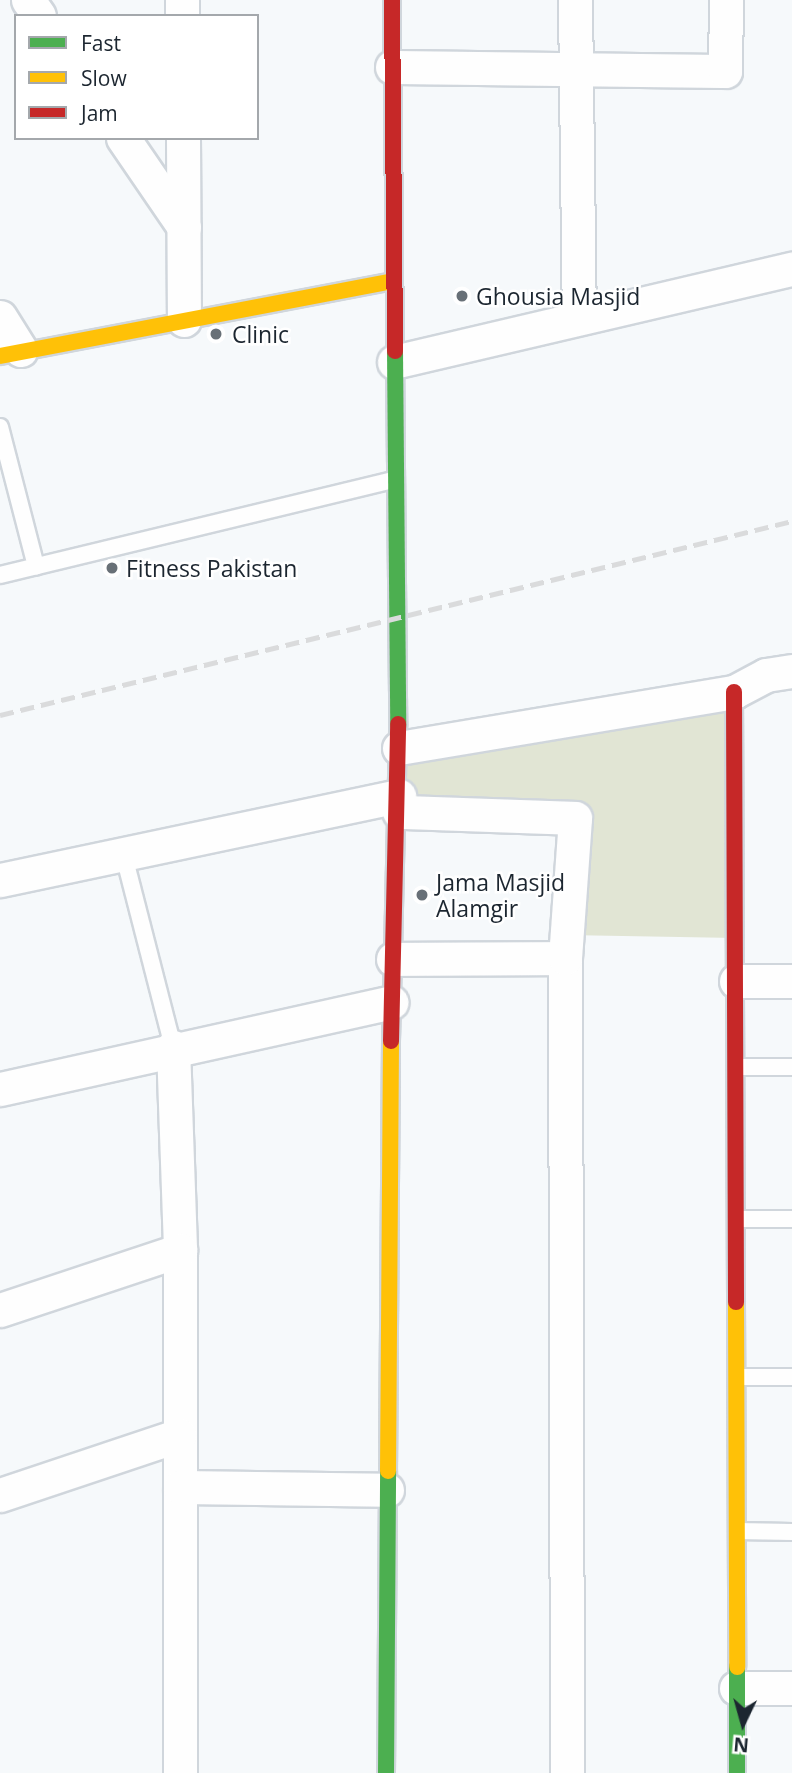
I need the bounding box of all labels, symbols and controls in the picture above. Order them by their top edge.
legend [14,14,259,140]
text: Fast [81,29,121,57]
text: Slow [81,64,127,92]
text: Jam [81,99,118,127]
place label: Ghousia Masjid [476,282,640,310]
marker: Ghousia Masjid [454,288,470,304]
place label: Clinic [232,320,289,348]
marker: Clinic [206,324,226,344]
place label: Fitness Pakistan [126,554,297,582]
marker: Fitness Pakistan [104,560,120,576]
place label: Jama Masjid Alamgir [436,868,565,922]
marker: Jama Masjid Alamgir [414,887,430,903]
north arrow [708,1689,778,1759]
text: N [732,1731,750,1759]

